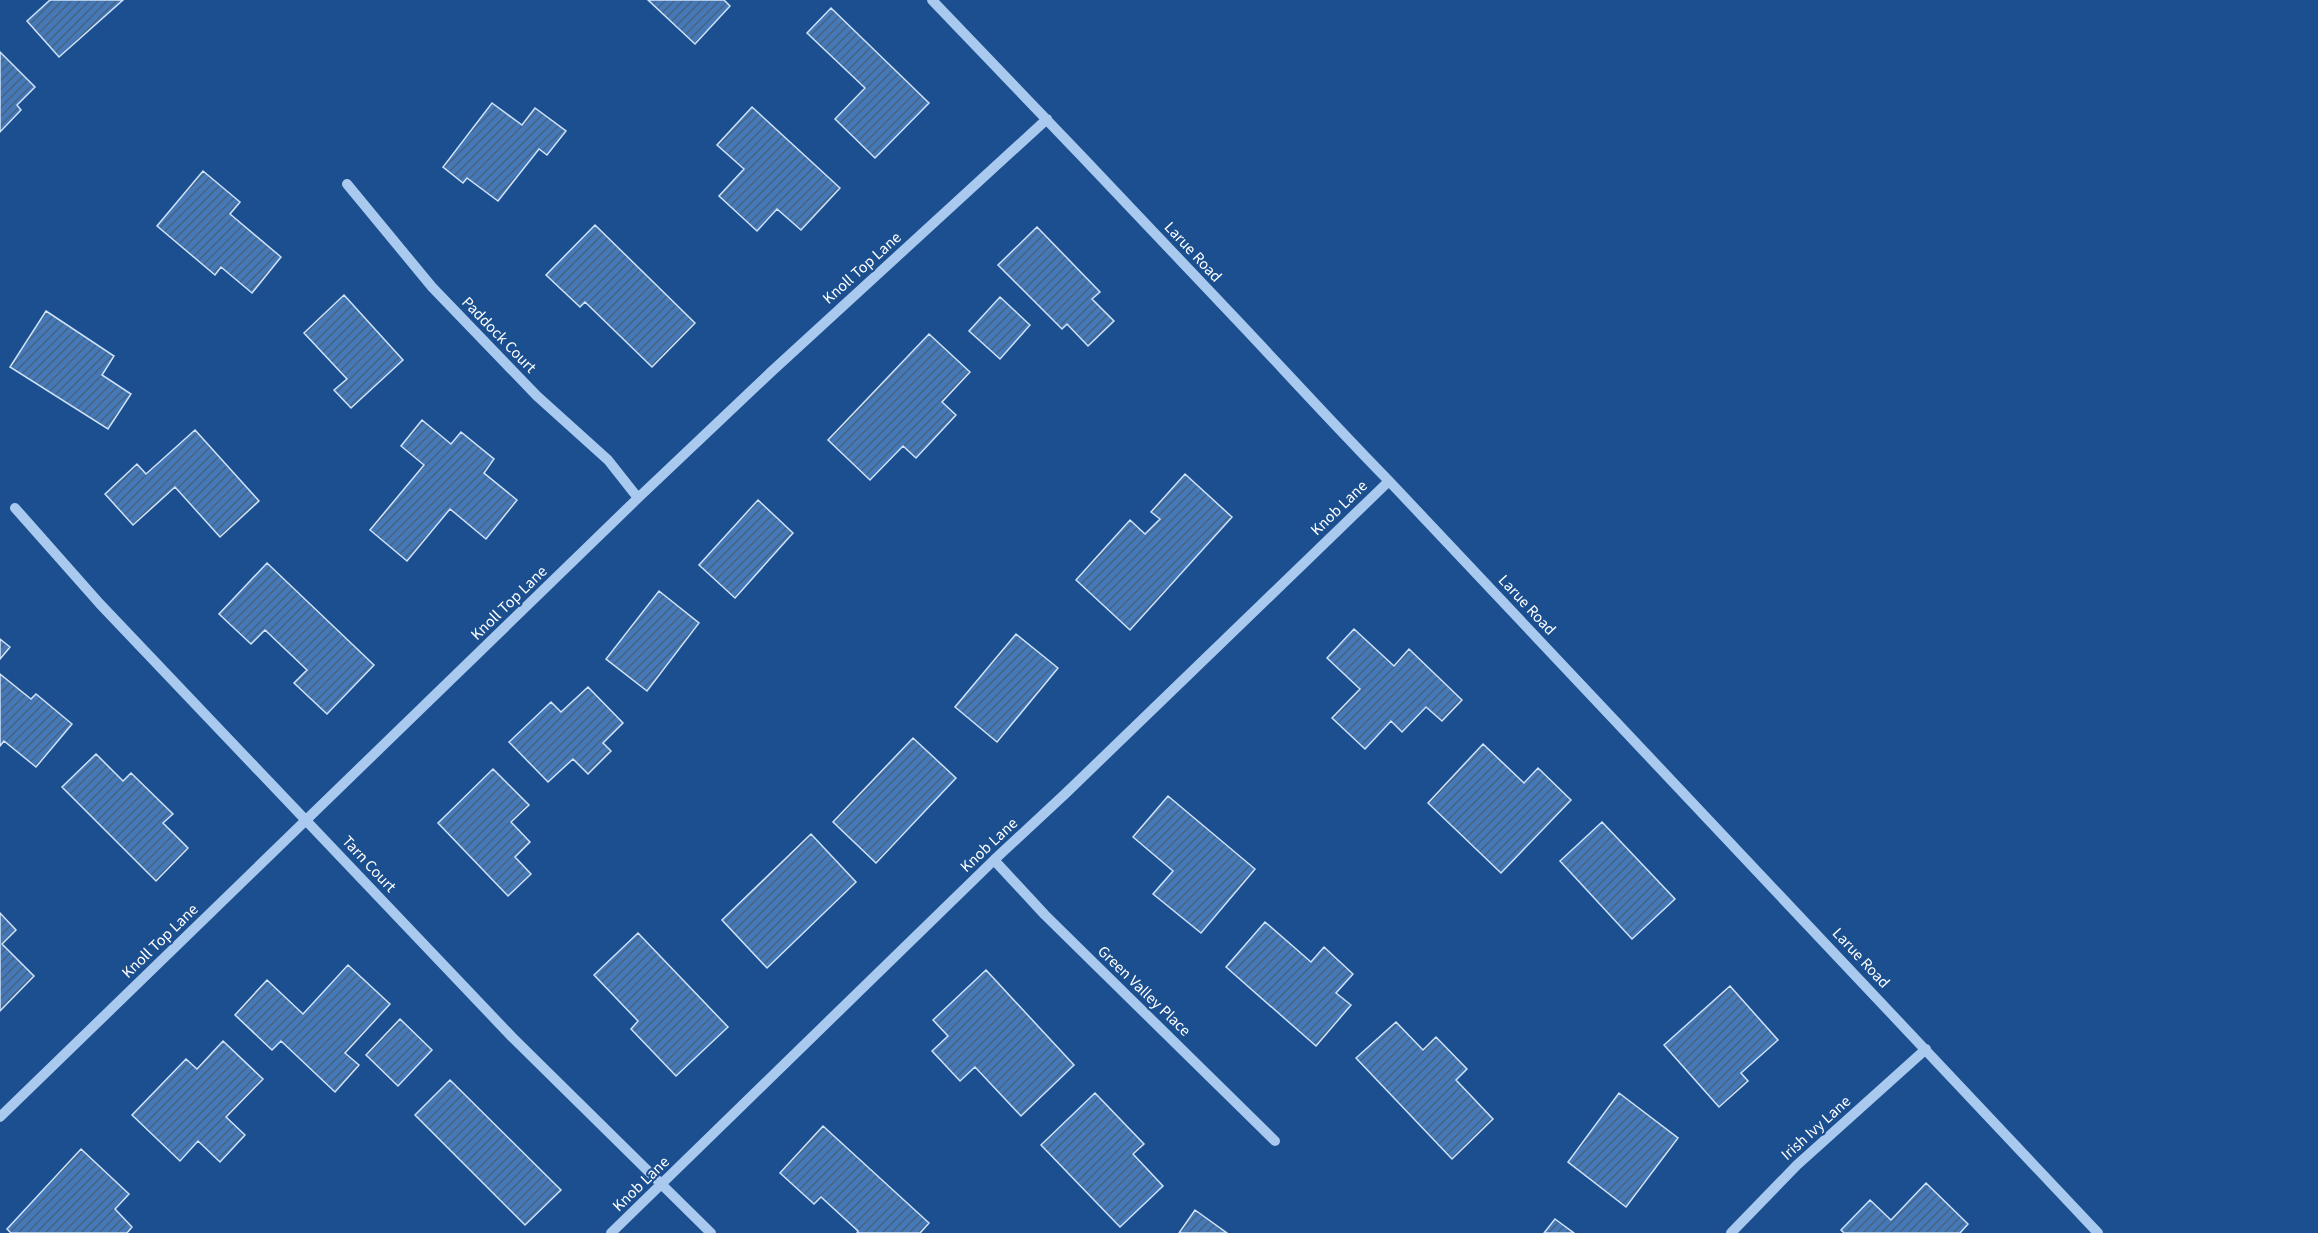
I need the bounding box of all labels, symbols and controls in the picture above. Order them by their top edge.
street label: Larue Road [1159,217,1227,287]
street label: Knoll Top Lane [818,227,906,309]
street label: Paddock Court [457,292,542,379]
street label: Knob Lane [1306,475,1372,541]
street label: Knoll Top Lane [466,561,552,645]
street label: Larue Road [1493,570,1561,640]
street label: Knob Lane [955,813,1023,877]
street label: Tarn Court [337,831,401,898]
street label: Knoll Top Lane [117,899,203,983]
street label: Larue Road [1827,923,1895,993]
street label: Green Valley Place [1092,941,1196,1041]
street label: Irish Ivy Lane [1776,1091,1856,1165]
street label: Knob Lane [608,1151,674,1217]

